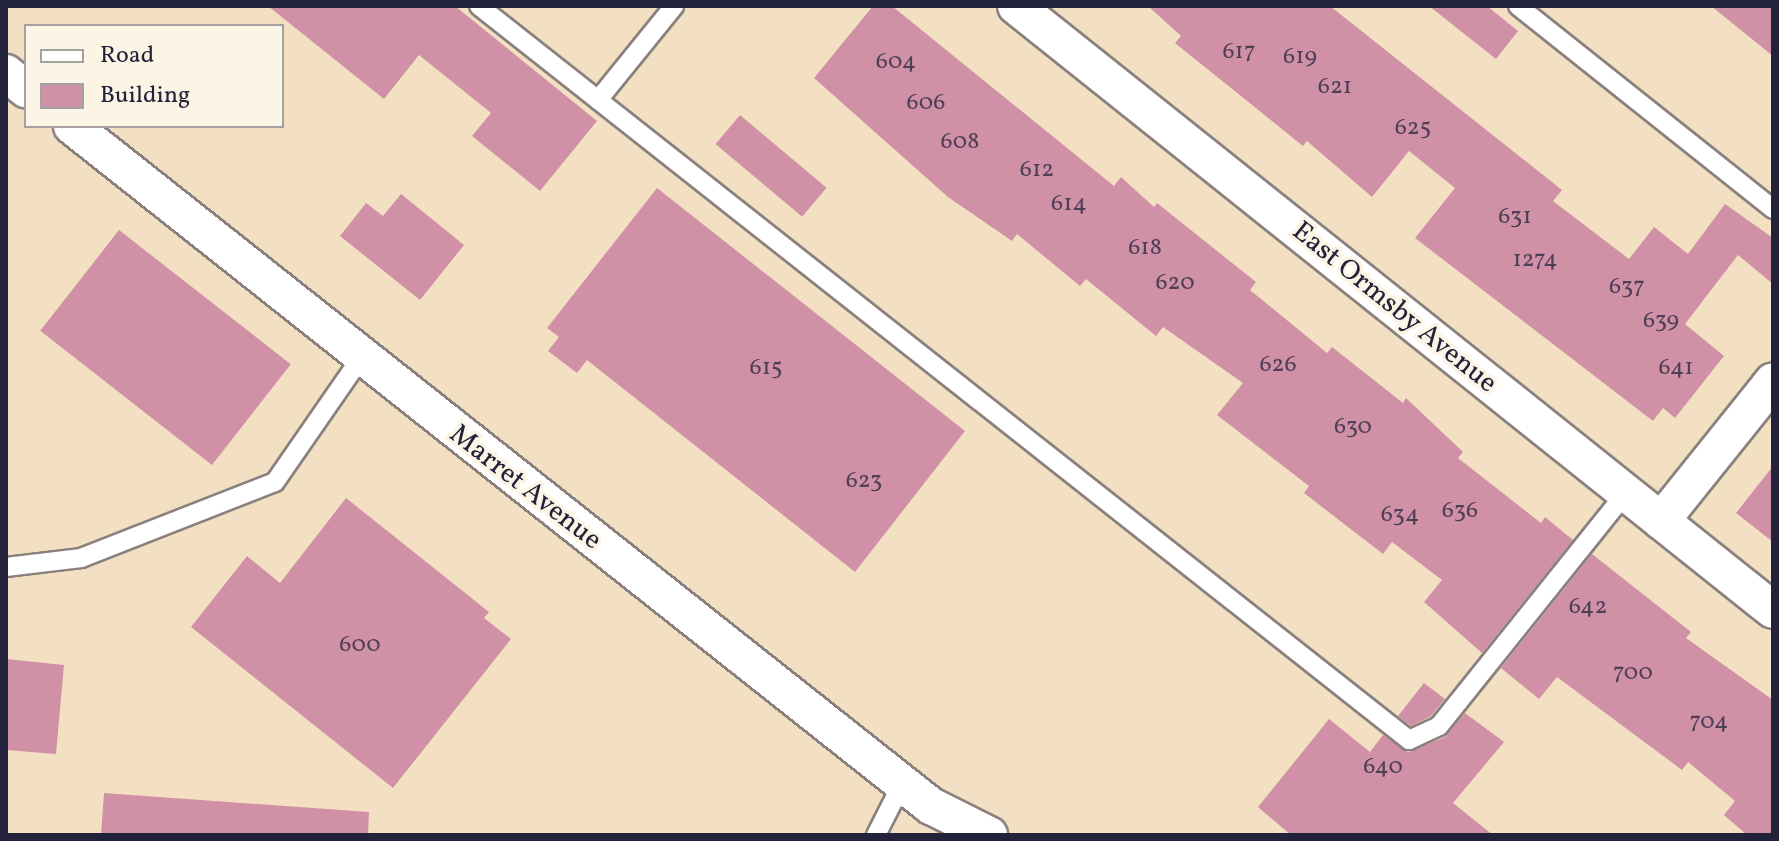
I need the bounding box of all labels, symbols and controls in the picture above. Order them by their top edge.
legend [24,24,284,128]
text: Road [100,39,154,73]
house number: 617 [1222,39,1256,67]
house number: 619 [1283,44,1317,72]
house number: 604 [876,49,916,77]
house number: 621 [1318,74,1352,102]
text: Building [100,79,190,113]
house number: 606 [906,90,946,118]
house number: 625 [1395,115,1431,143]
house number: 608 [941,129,979,157]
house number: 612 [1020,157,1054,185]
house number: 614 [1051,191,1087,219]
house number: 631 [1498,204,1532,232]
street label: East Ormsby Avenue [1285,215,1503,401]
house number: 618 [1128,235,1162,263]
house number: 1274 [1512,247,1558,275]
house number: 620 [1155,270,1195,298]
house number: 637 [1609,274,1645,302]
house number: 639 [1643,308,1679,336]
house number: 626 [1259,352,1297,380]
house number: 615 [750,355,782,383]
house number: 641 [1658,355,1694,383]
house number: 630 [1334,414,1372,442]
street label: Marret Avenue [442,418,608,558]
house number: 623 [846,468,882,496]
house number: 636 [1442,498,1478,526]
house number: 634 [1381,502,1419,530]
house number: 642 [1569,594,1607,622]
house number: 600 [339,632,381,660]
house number: 700 [1613,660,1653,688]
house number: 704 [1690,709,1728,737]
house number: 640 [1363,754,1403,782]

